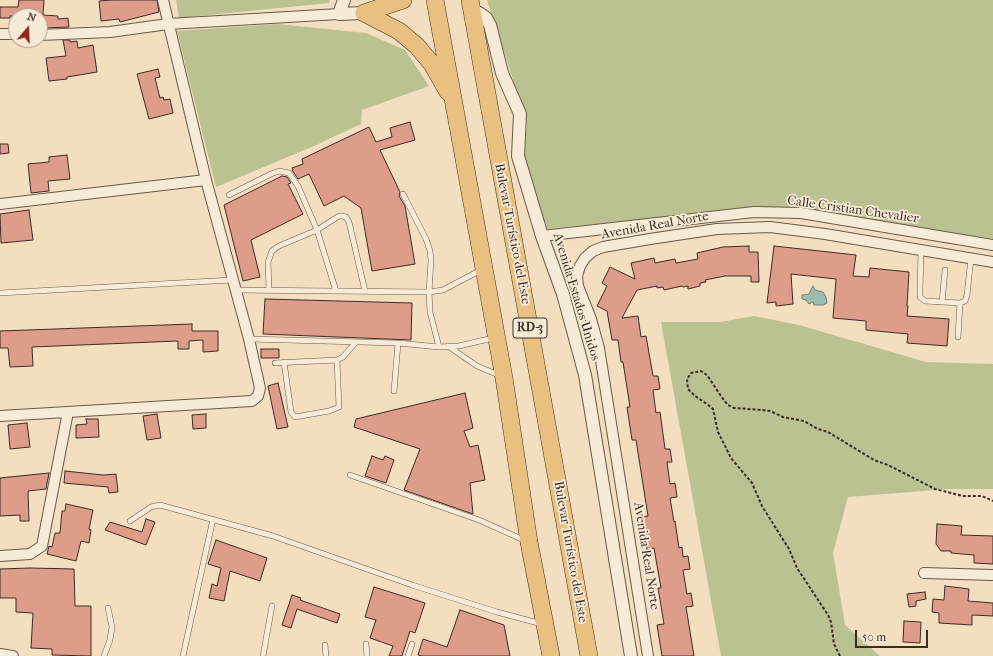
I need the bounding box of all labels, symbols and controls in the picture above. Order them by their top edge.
north arrow [8,8,48,48]
text: N [26,10,38,25]
street label: Bulevar Turístico del Este [491,162,533,306]
street label: Calle Cristian Chevalier [786,193,920,227]
street label: Avenida Real Norte [600,209,710,243]
street label: Avenida Estados Unidos [549,231,603,363]
road number: RD-3 [513,318,547,338]
street label: Bulevar Turístico del Este [550,480,590,624]
street label: Avenida Real Norte [630,501,662,611]
scale bar [857,622,930,648]
text: 50 m [862,630,886,644]

